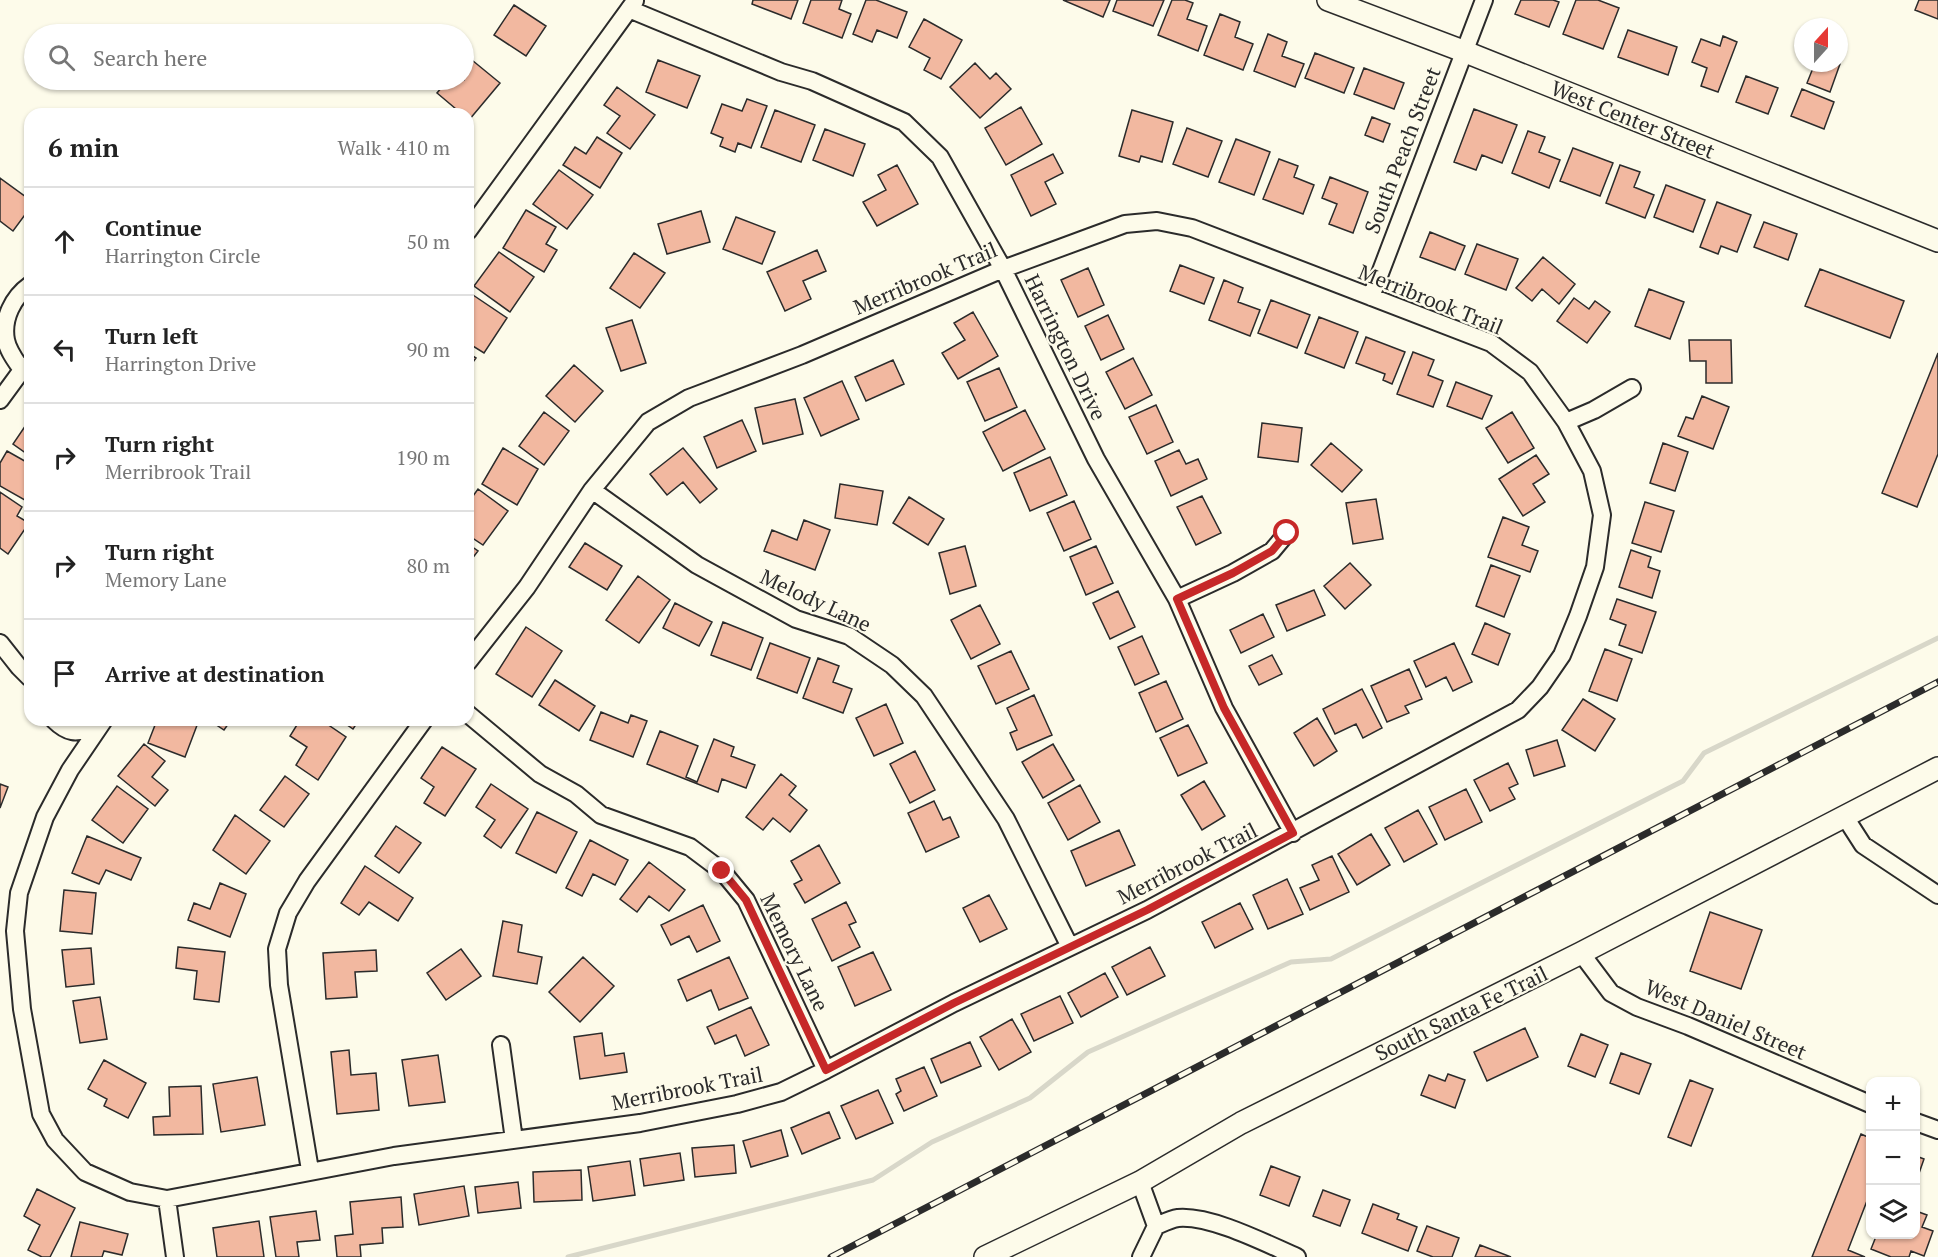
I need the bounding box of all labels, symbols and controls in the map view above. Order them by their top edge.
north arrow [1794,18,1848,72]
search box [24,24,474,90]
icon: search [45,41,78,74]
text: Search here [93,43,207,72]
street label: South Peach Street [1357,62,1447,237]
street label: West Center Street [1547,73,1719,165]
text: 6 min [48,130,119,164]
text: Walk · 410 m [338,134,450,161]
text: Continue [105,213,202,242]
icon: ahead [48,225,81,258]
text: 50 m [407,228,450,255]
street label: Merribrook Trail [849,235,1001,321]
text: Harrington Circle [105,242,261,269]
street label: Merribrook Trail [1355,257,1507,341]
street label: Harrington Drive [1019,269,1113,425]
text: Turn left [105,321,198,350]
icon: left [48,333,81,366]
text: 90 m [407,336,450,363]
text: Harrington Drive [105,350,256,377]
text: Turn right [105,429,214,458]
icon: right [48,441,81,474]
text: 190 m [396,444,450,471]
text: Merribrook Trail [105,458,251,485]
route start [1273,519,1299,545]
text: Turn right [105,537,214,566]
icon: right [48,549,81,582]
text: 80 m [407,552,450,579]
street label: Melody Lane [756,562,876,638]
text: Memory Lane [105,566,227,593]
icon: arrive [48,657,81,690]
text: Arrive at destination [105,659,324,688]
street label: Merribrook Trail [1112,816,1262,910]
route end [708,857,734,883]
street label: Memory Lane [754,888,836,1016]
street label: South Santa Fe Trail [1370,959,1552,1067]
street label: West Daniel Street [1641,972,1811,1066]
street label: Merribrook Trail [609,1060,765,1116]
map controls [1866,1077,1920,1239]
button: + [1866,1077,1920,1131]
button: − [1866,1131,1920,1185]
button: layers [1866,1185,1920,1239]

